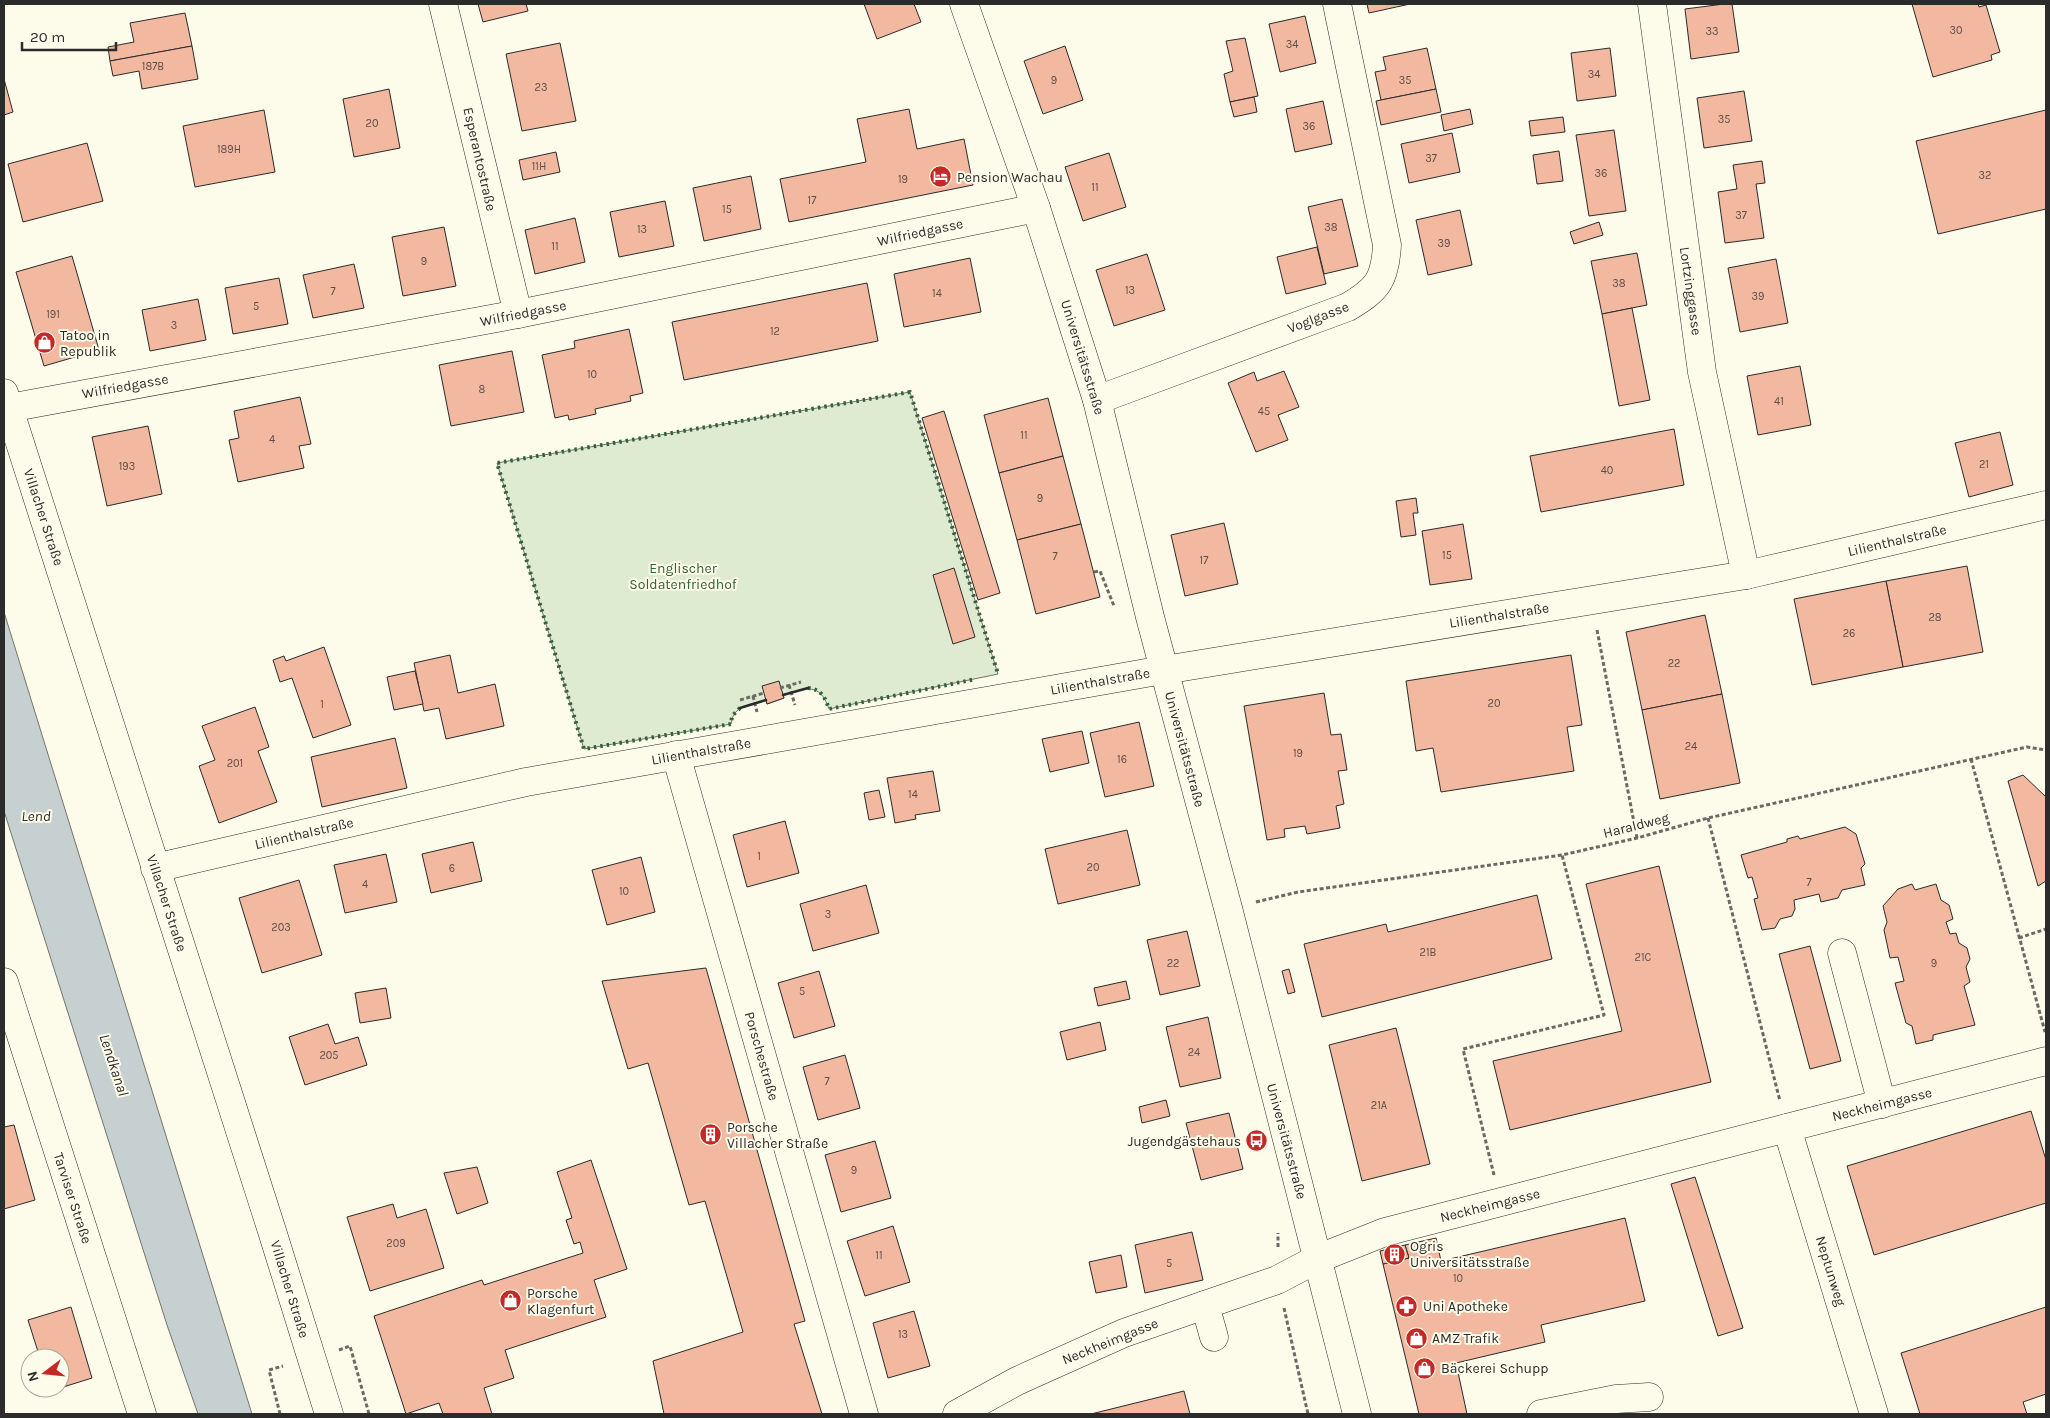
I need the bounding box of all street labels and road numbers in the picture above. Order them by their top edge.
street label: Esperantostraße [459,106,500,213]
street label: Wilfriedgasse [875,215,965,250]
street label: Lortzinggasse [1676,246,1705,336]
street label: Wilfriedgasse [478,297,568,330]
street label: Universitätsstraße [1057,298,1108,417]
street label: Voglgasse [1285,298,1351,337]
street label: Wilfriedgasse [80,371,170,402]
street label: Villacher Straße [20,466,67,568]
street label: Lilienthalstraße [1846,521,1948,560]
street label: Lilienthalstraße [1448,599,1550,632]
street label: Lilienthalstraße [1049,664,1151,699]
street label: Universitätsstraße [1161,689,1208,809]
street label: Lilienthalstraße [650,734,752,769]
street label: Haraldweg [1601,809,1671,842]
street label: Lilienthalstraße [253,814,355,853]
street label: Villacher Straße [143,852,190,954]
street label: Porschestraße [741,1010,782,1103]
street label: Universitätsstraße [1263,1081,1310,1201]
street label: Neckheimgasse [1830,1084,1934,1125]
street label: Tarviser Straße [50,1150,95,1246]
street label: Neckheimgasse [1438,1185,1542,1226]
street label: Neptunweg [1812,1234,1849,1308]
street label: Villacher Straße [267,1238,312,1340]
street label: Neckheimgasse [1060,1314,1161,1369]

